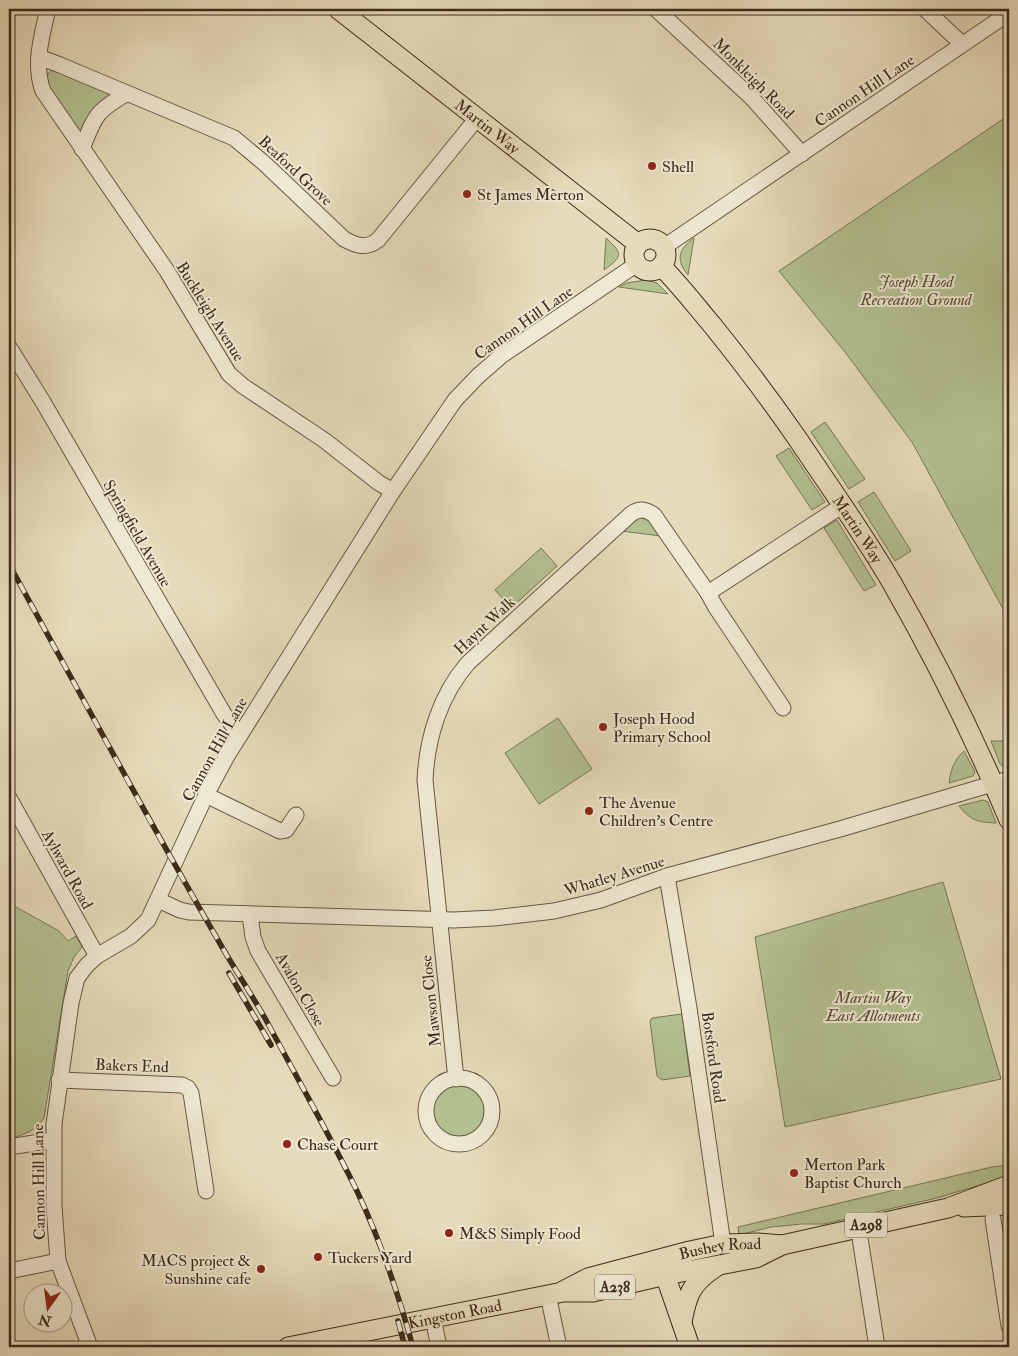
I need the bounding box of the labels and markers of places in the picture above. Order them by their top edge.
place label: Shell [662,157,694,177]
marker: Shell [646,160,658,172]
place label: St James Merton [477,185,584,206]
marker: St James Merton [461,188,473,200]
place label: Joseph Hood Primary School [612,709,711,747]
marker: Joseph Hood Primary School [597,721,609,733]
place label: The Avenue Children's Centre [599,793,713,831]
marker: The Avenue Children's Centre [583,805,595,817]
place label: Chase Court [297,1135,378,1155]
marker: Chase Court [281,1138,293,1150]
place label: Merton Park Baptist Church [804,1155,902,1194]
marker: Merton Park Baptist Church [788,1167,800,1179]
place label: M&S Simply Food [459,1224,581,1245]
marker: M&S Simply Food [443,1227,455,1239]
place label: Tuckers Yard [328,1248,412,1268]
place label: MACS project & Sunshine cafe [141,1251,251,1289]
marker: Tuckers Yard [312,1251,324,1263]
marker: MACS project & Sunshine cafe [255,1263,267,1275]

